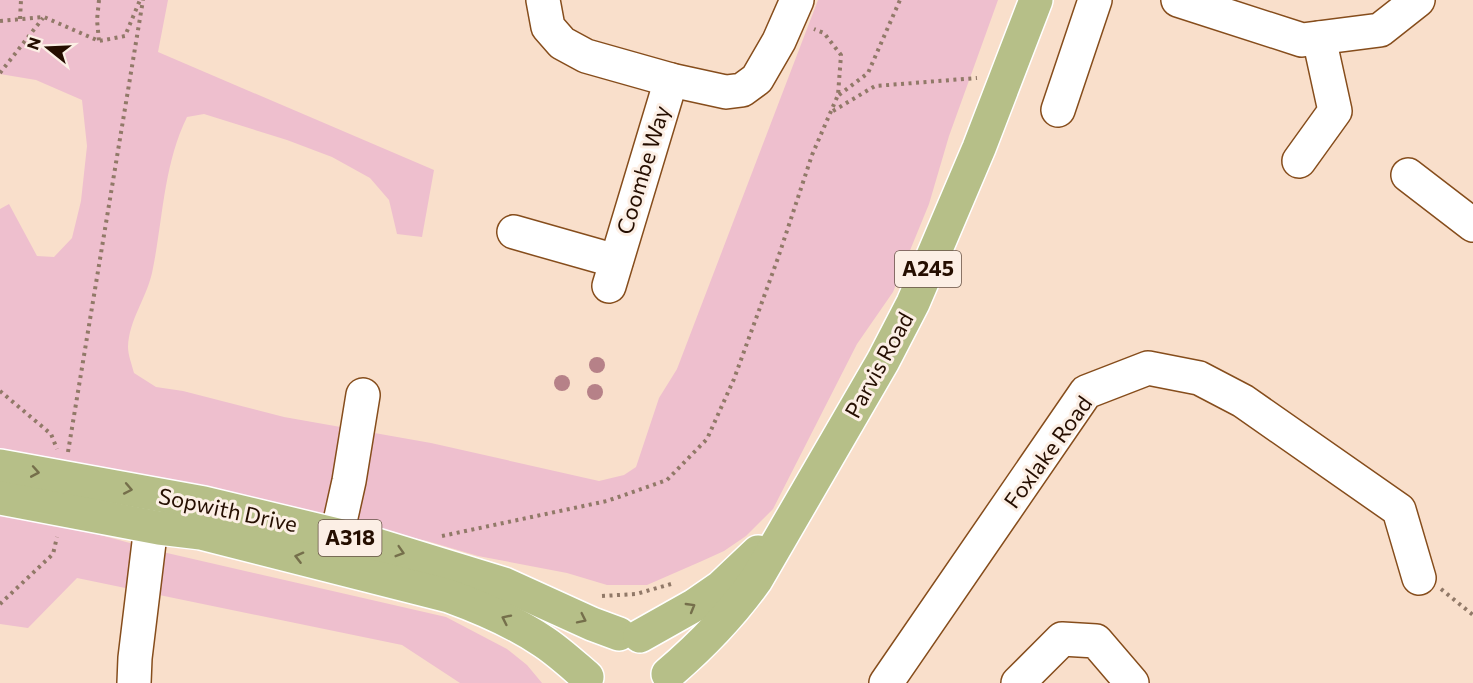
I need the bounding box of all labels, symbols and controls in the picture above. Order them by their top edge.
north arrow [18,18,78,78]
text: N [22,35,44,52]
street label: Coombe Way [610,102,675,238]
road number: A245 [895,251,961,287]
street label: Parvis Road [838,307,919,422]
street label: Foxlake Road [998,390,1097,513]
one-way arrow [30,465,40,478]
one-way arrow [123,482,133,495]
street label: Sopwith Drive [156,482,300,537]
road number: A318 [318,520,382,556]
one-way arrow [394,545,405,557]
one-way arrow [294,552,304,565]
one-way arrow [685,602,695,614]
one-way arrow [576,612,587,624]
one-way arrow [501,615,512,627]

